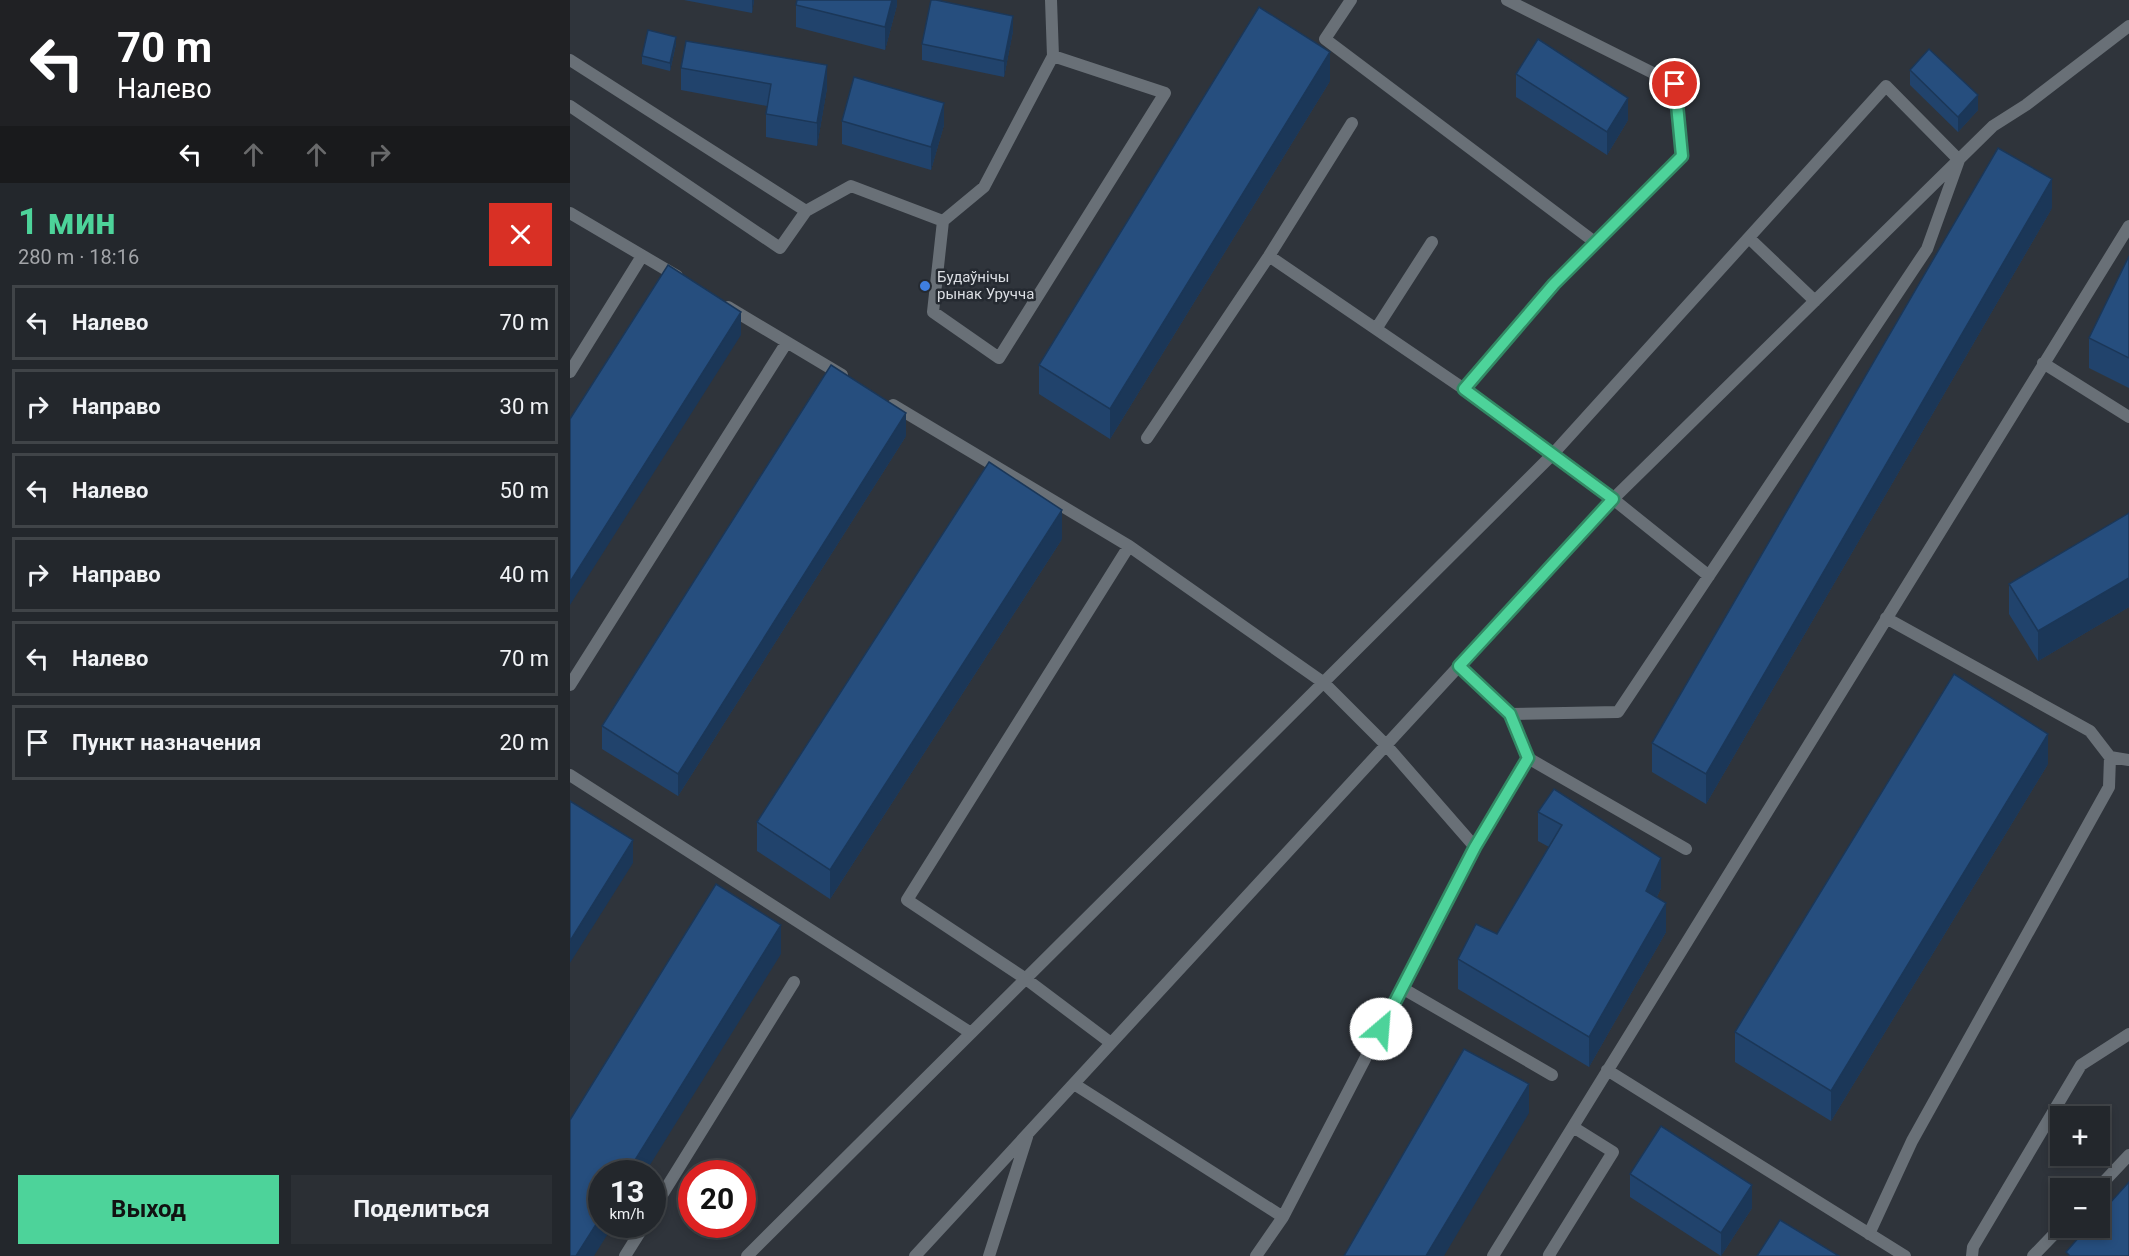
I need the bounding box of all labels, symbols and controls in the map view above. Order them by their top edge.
text: 70 m [117,23,212,72]
icon: left [18,24,96,102]
pin [1649,58,1700,109]
icon: arrive [1658,67,1691,100]
text: Налево [117,73,212,105]
icon: left [174,138,207,171]
icon: ahead [237,138,270,171]
icon: ahead [300,138,333,171]
icon: right [363,138,396,171]
text: 1 мин [18,201,116,243]
button: close [489,203,552,266]
text: 280 m · 18:16 [18,245,139,269]
place label: Будаўнічы рынак Уручча [937,268,1034,303]
marker: Будаўнічы рынак Уручча [918,279,932,293]
icon: left [21,306,54,339]
text: Налево [72,310,149,335]
text: 70 m [500,310,549,335]
icon: right [21,390,54,423]
text: Направо [72,394,161,419]
text: 30 m [500,394,549,419]
icon: left [21,474,54,507]
text: Налево [72,478,149,503]
text: 50 m [500,478,549,503]
icon: right [21,558,54,591]
text: Направо [72,562,161,587]
text: 40 m [500,562,549,587]
icon: left [21,642,54,675]
text: Налево [72,646,149,671]
text: 70 m [500,646,549,671]
icon: arrive [21,726,54,759]
text: Пункт назначения [72,730,261,755]
text: 20 m [500,730,549,755]
position arrow [1349,997,1413,1061]
map controls [2050,1106,2110,1238]
button: + [2050,1106,2110,1166]
speed limit sign: 20 [678,1160,756,1238]
text: 13 [610,1174,644,1209]
button: Выход [18,1175,279,1244]
button: Поделиться [291,1175,552,1244]
button: − [2050,1178,2110,1238]
text: km/h [609,1205,645,1223]

